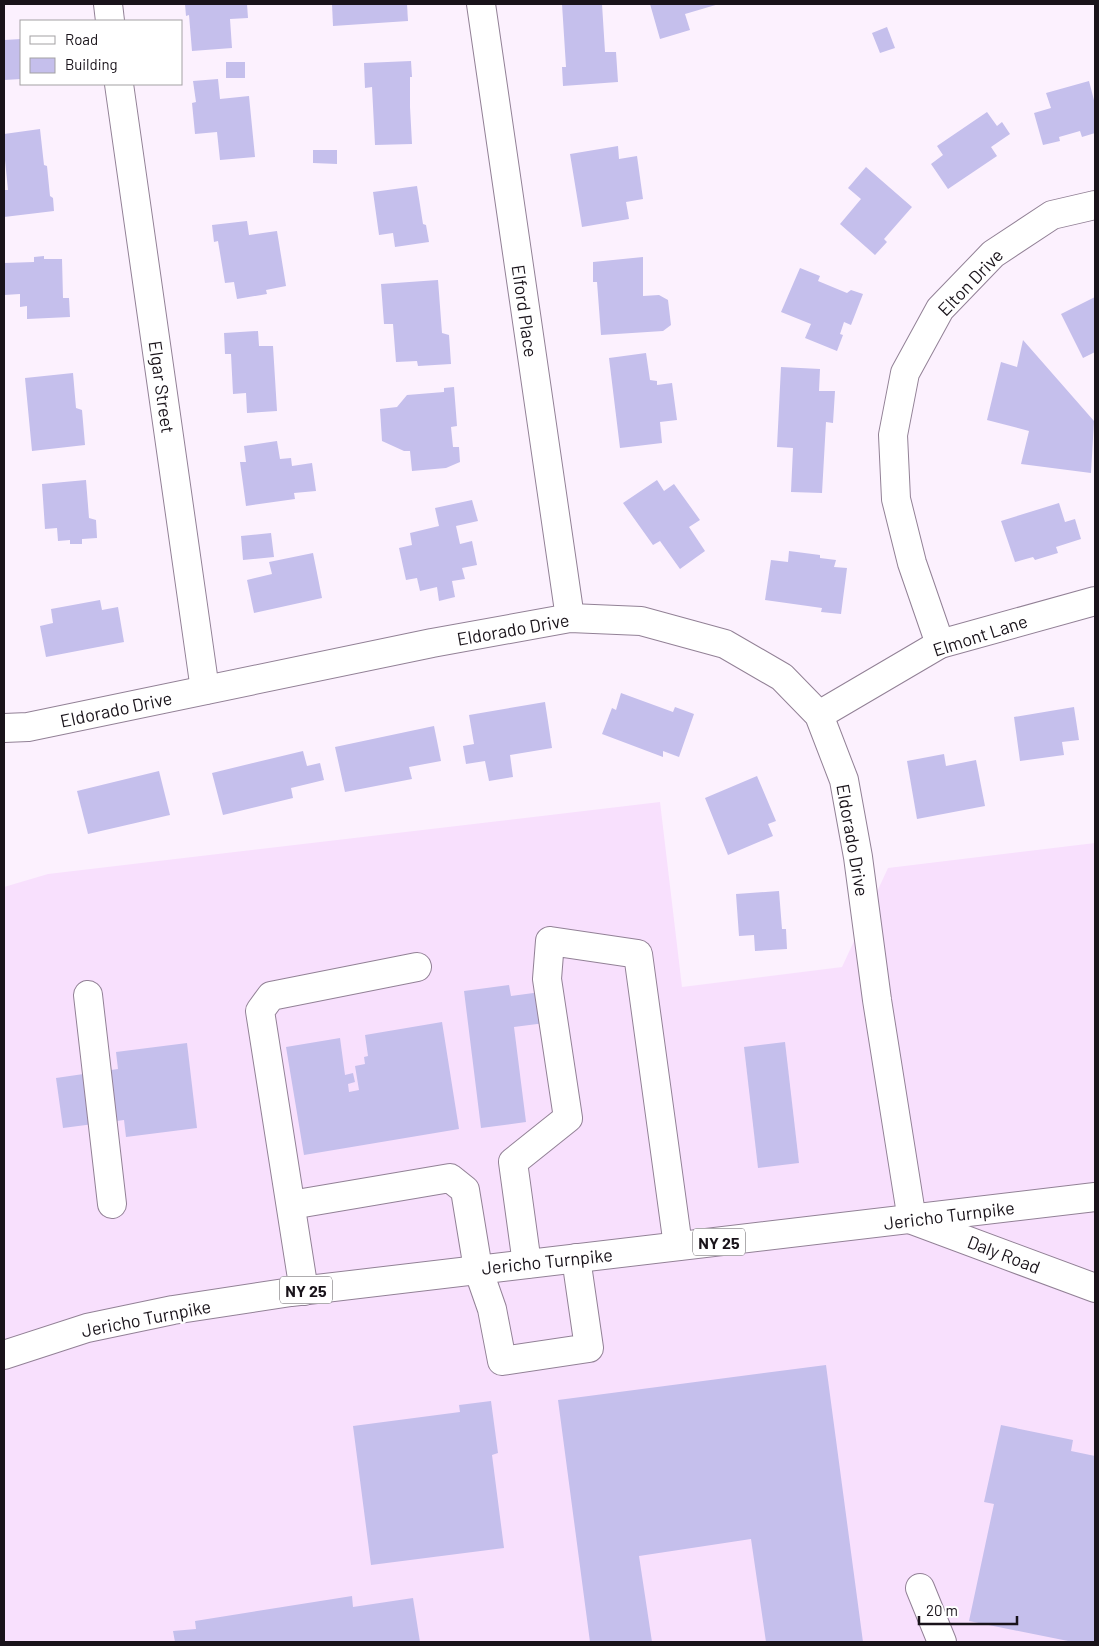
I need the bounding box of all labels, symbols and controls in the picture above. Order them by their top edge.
legend [20,20,182,85]
text: Road [65,30,98,48]
text: Building [65,55,118,73]
street label: Elton Drive [933,244,1007,320]
street label: Elford Place [508,263,542,359]
street label: Elgar Street [145,339,179,435]
street label: Eldorado Drive [455,608,571,650]
street label: Elmont Lane [930,609,1030,661]
street label: Eldorado Drive [58,686,174,732]
street label: Eldorado Drive [832,782,874,898]
street label: Jericho Turnpike [882,1196,1016,1234]
road number: NY 25 [693,1228,745,1256]
street label: Daly Road [965,1230,1043,1278]
street label: Jericho Turnpike [480,1243,614,1279]
road number: NY 25 [280,1276,332,1304]
street label: Jericho Turnpike [79,1295,213,1341]
scale bar [919,1594,1016,1626]
text: 20 m [926,1601,958,1619]

